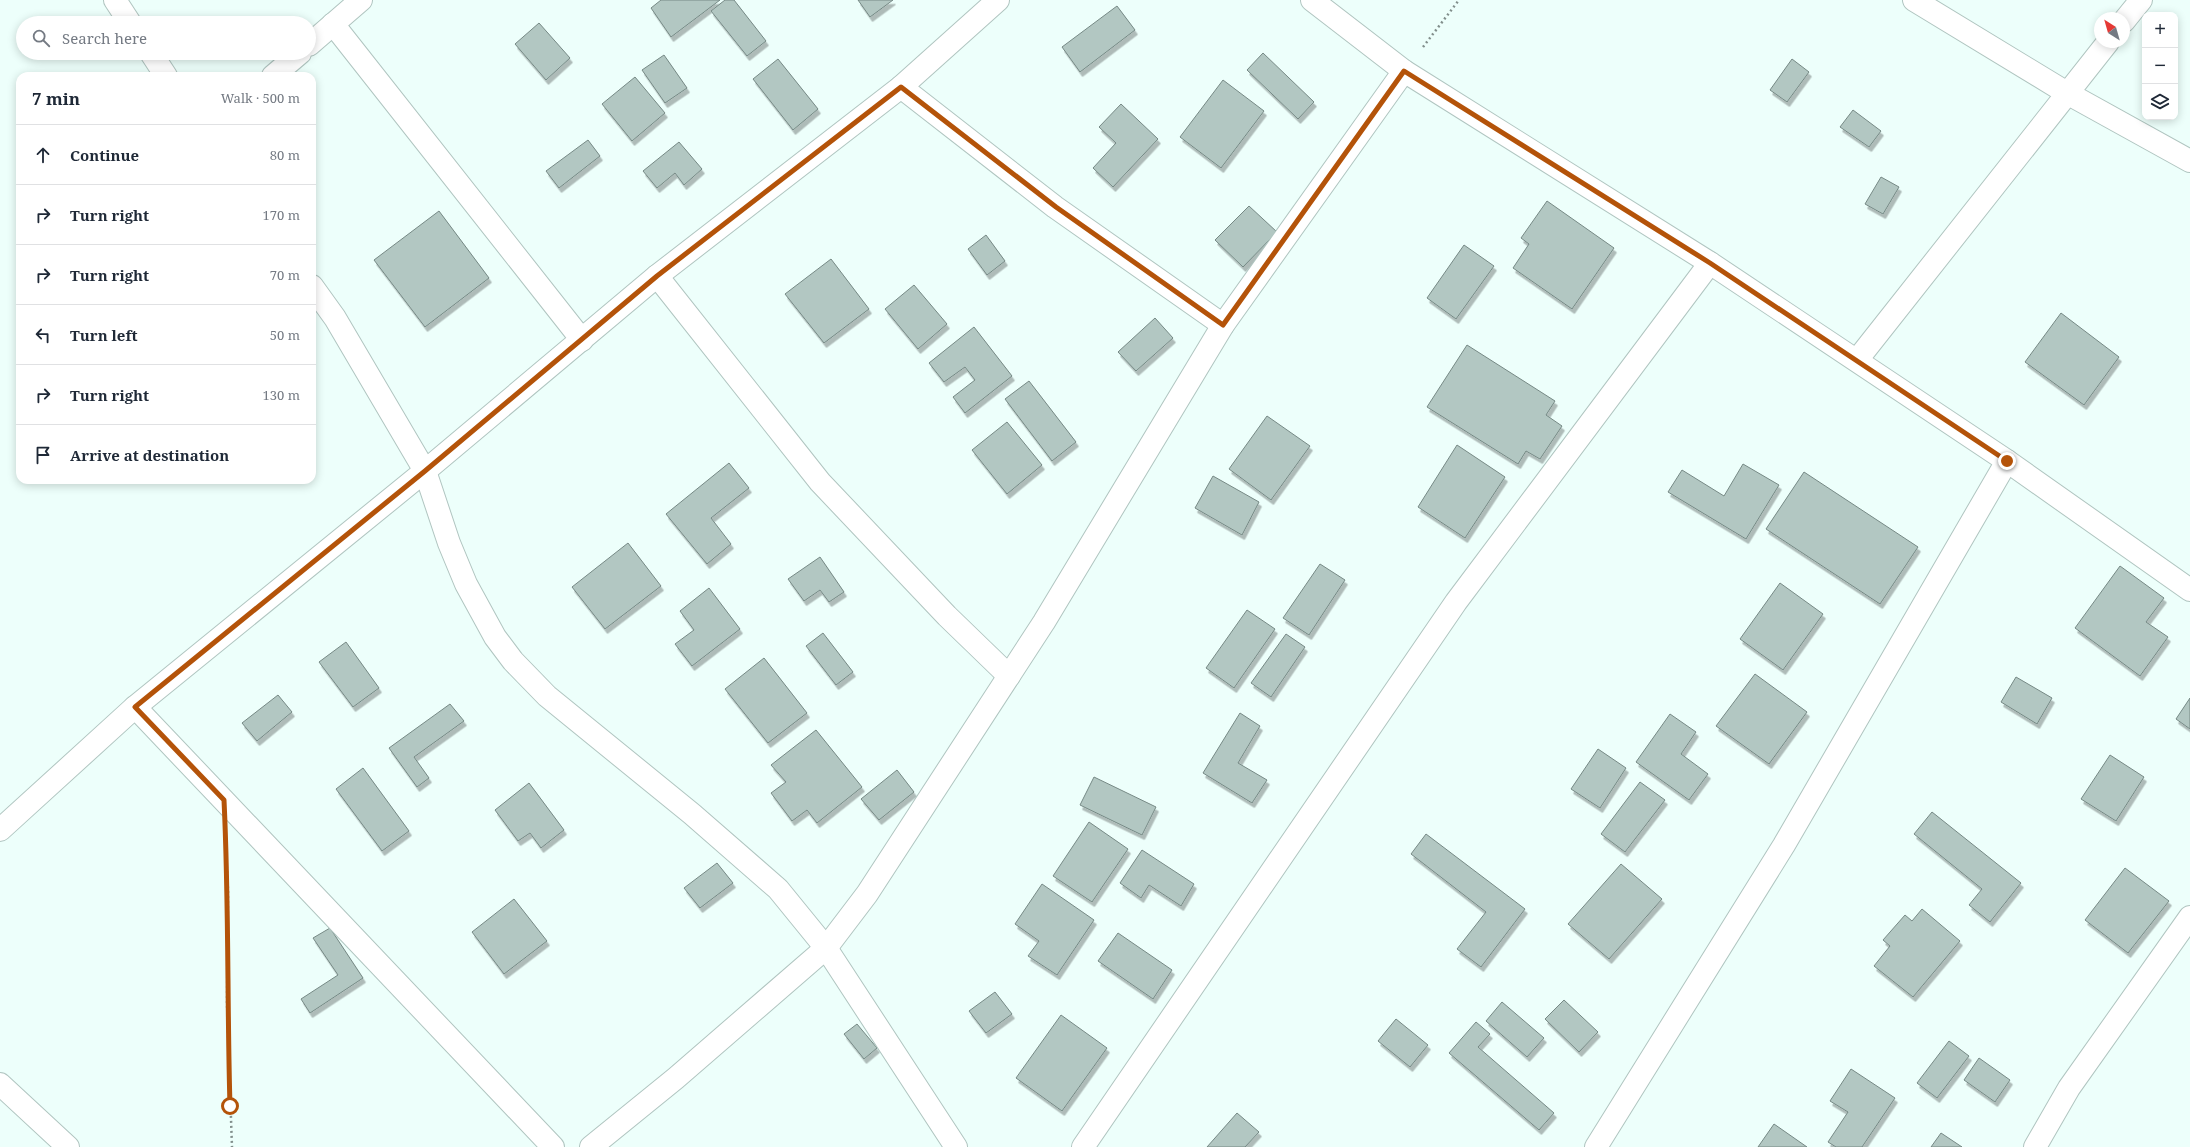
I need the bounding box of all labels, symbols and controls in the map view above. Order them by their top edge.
north arrow [2094,12,2130,48]
map controls [2142,12,2178,120]
button: + [2142,12,2178,48]
search box [16,16,316,60]
icon: search [30,27,52,49]
text: Search here [62,28,147,48]
button: − [2142,48,2178,84]
button: layers [2142,84,2178,120]
text: 7 min [32,87,80,110]
text: Walk · 500 m [221,89,300,107]
icon: ahead [32,144,54,166]
text: Continue [70,145,139,165]
text: 80 m [270,146,300,164]
icon: right [32,204,54,226]
text: Turn right [70,205,149,225]
text: 170 m [263,206,300,224]
icon: right [32,264,54,286]
text: Turn right [70,265,149,285]
text: 70 m [270,266,300,284]
icon: left [32,324,54,346]
text: Turn left [70,325,138,345]
text: 50 m [270,326,300,344]
icon: right [32,384,54,406]
text: Turn right [70,385,149,405]
text: 130 m [263,386,300,404]
icon: arrive [32,444,54,466]
text: Arrive at destination [70,445,229,465]
route end [1998,452,2016,470]
route start [221,1097,239,1115]

